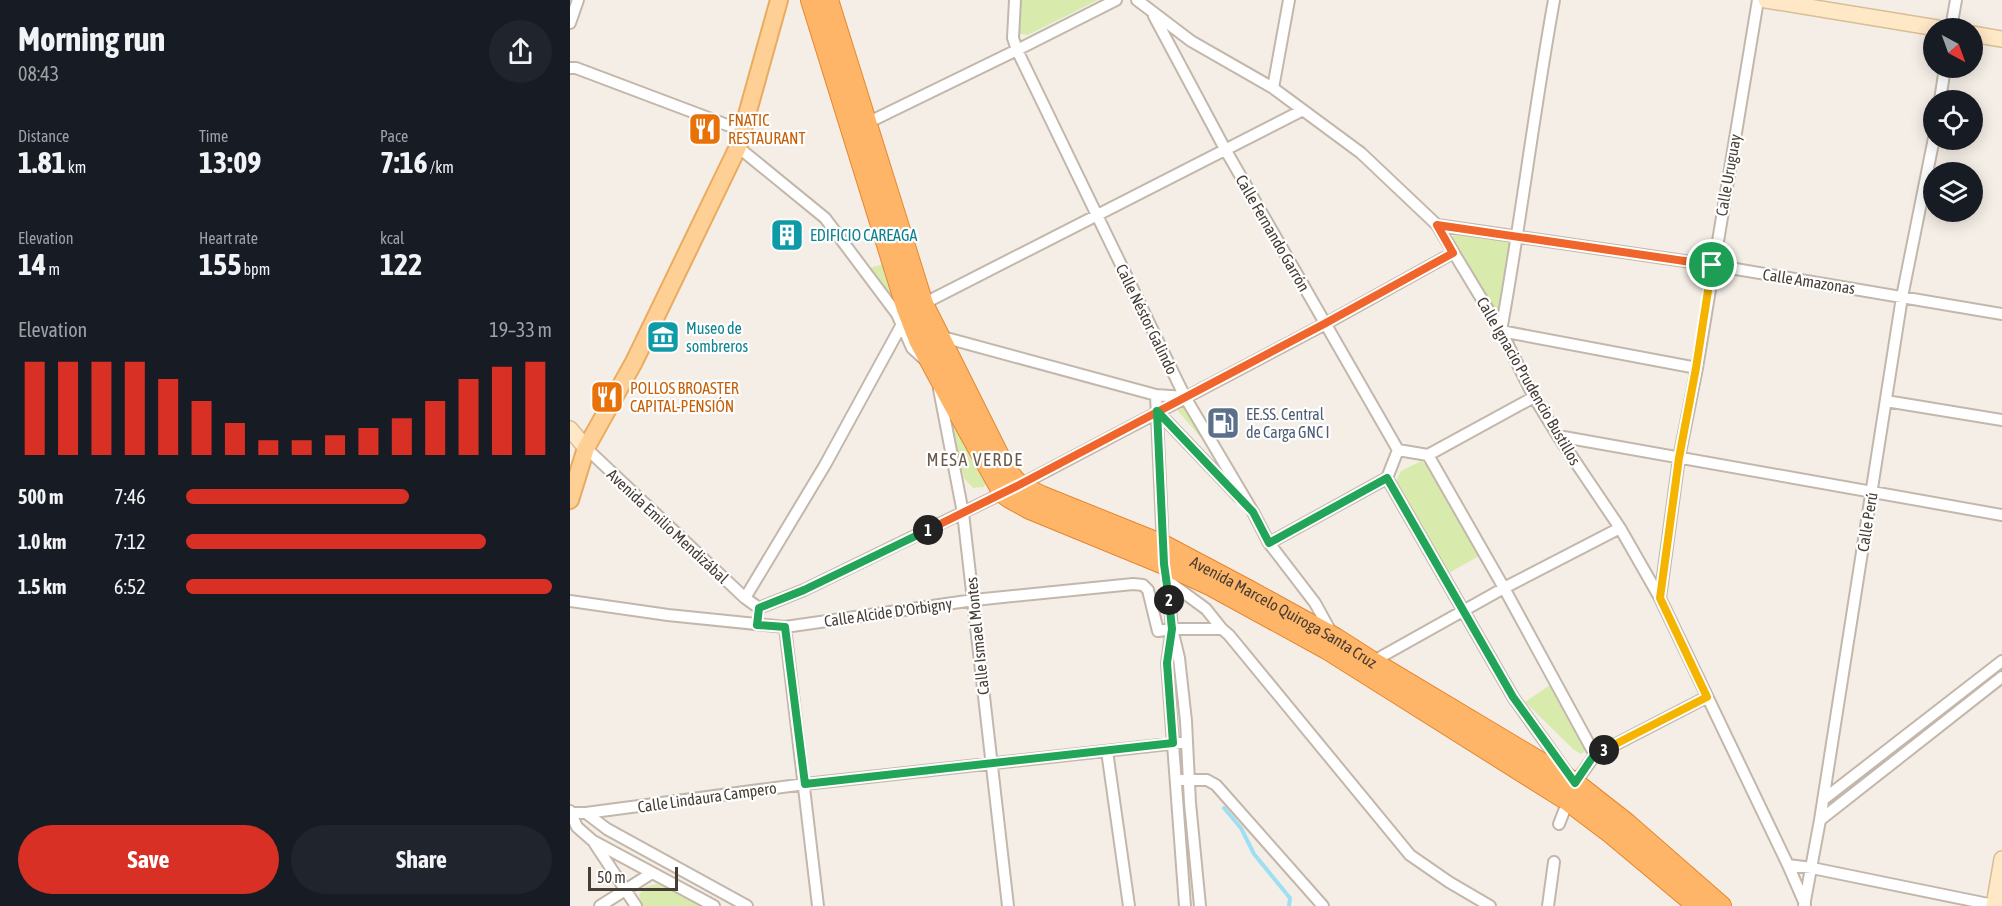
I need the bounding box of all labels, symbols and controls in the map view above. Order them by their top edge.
north arrow [1923,18,1983,78]
map controls [1923,18,1983,222]
text: Morning run [18,20,165,58]
button: share [489,20,552,83]
text: 08:43 [18,62,59,85]
button: locate [1923,90,1983,150]
restaurant icon: FNATIC RESTAURANT [687,111,723,147]
place label: FNATIC RESTAURANT [728,111,806,147]
text: Distance [18,127,69,145]
text: Time [199,127,228,145]
text: Pace [380,127,408,145]
street label: Calle Uruguay [1712,132,1745,218]
text: 1.81 [18,145,66,179]
text: 13:09 [199,145,261,179]
text: 7:16 [380,145,428,179]
text: km [66,158,86,176]
text: /km [428,158,454,176]
button: layers [1923,162,1983,222]
street label: Calle Fernando Garrón [1232,172,1314,294]
building icon: EDIFICIO CAREAGA [769,217,805,253]
place label: EDIFICIO CAREAGA [810,226,917,244]
text: Elevation [18,229,73,247]
text: Heart rate [199,229,258,247]
text: kcal [380,229,404,247]
pin [1686,239,1737,290]
text: 14 [18,247,46,281]
text: 155 [199,247,241,281]
text: 122 [380,247,422,281]
icon: arrive [1695,248,1728,281]
text: m [46,260,60,278]
text: bpm [241,260,270,278]
street label: Calle Néstor Galindo [1113,261,1181,377]
street label: Calle Amazonas [1762,265,1857,297]
street label: Calle Ignacio Prudencio Bustillos [1473,294,1585,469]
text: Elevation [18,318,87,341]
text: 19–33 m [489,318,552,341]
museum icon: Museo de sombreros [645,319,681,355]
place label: Museo de sombreros [686,319,748,355]
restaurant icon: POLLOS BROASTER CAPITAL-PENSIÓN [589,379,625,415]
place label: POLLOS BROASTER CAPITAL-PENSIÓN [630,379,739,415]
fuel station icon: EE.SS. Central de Carga GNC I [1205,405,1241,441]
place label: EE.SS. Central de Carga GNC I [1246,405,1330,442]
district label: MESA VERDE [927,449,1023,470]
street label: Avenida Emilio Mendizábal [604,465,733,587]
text: 500 m [18,485,63,508]
text: 7:46 [114,485,146,508]
street label: Calle Perú [1853,491,1881,553]
pin: 1 [913,515,943,545]
text: 1 [924,521,932,539]
text: 1.0 km [18,530,66,553]
text: 7:12 [114,530,146,553]
street label: Avenida Marcelo Quiroga Santa Cruz [1187,552,1380,672]
text: 1.5 km [18,575,66,598]
text: 6:52 [114,575,146,598]
street label: Calle Ismael Montes [962,576,992,696]
pin: 2 [1154,585,1184,615]
text: 2 [1165,591,1173,609]
street label: Calle Alcide D'Orbigny [823,594,954,631]
pin: 3 [1589,735,1619,765]
text: 3 [1600,741,1608,759]
street label: Calle Lindaura Campero [636,778,778,817]
button: Save [18,825,279,894]
button: Share [291,825,552,894]
scale bar [588,864,678,892]
text: 50 m [597,868,626,886]

